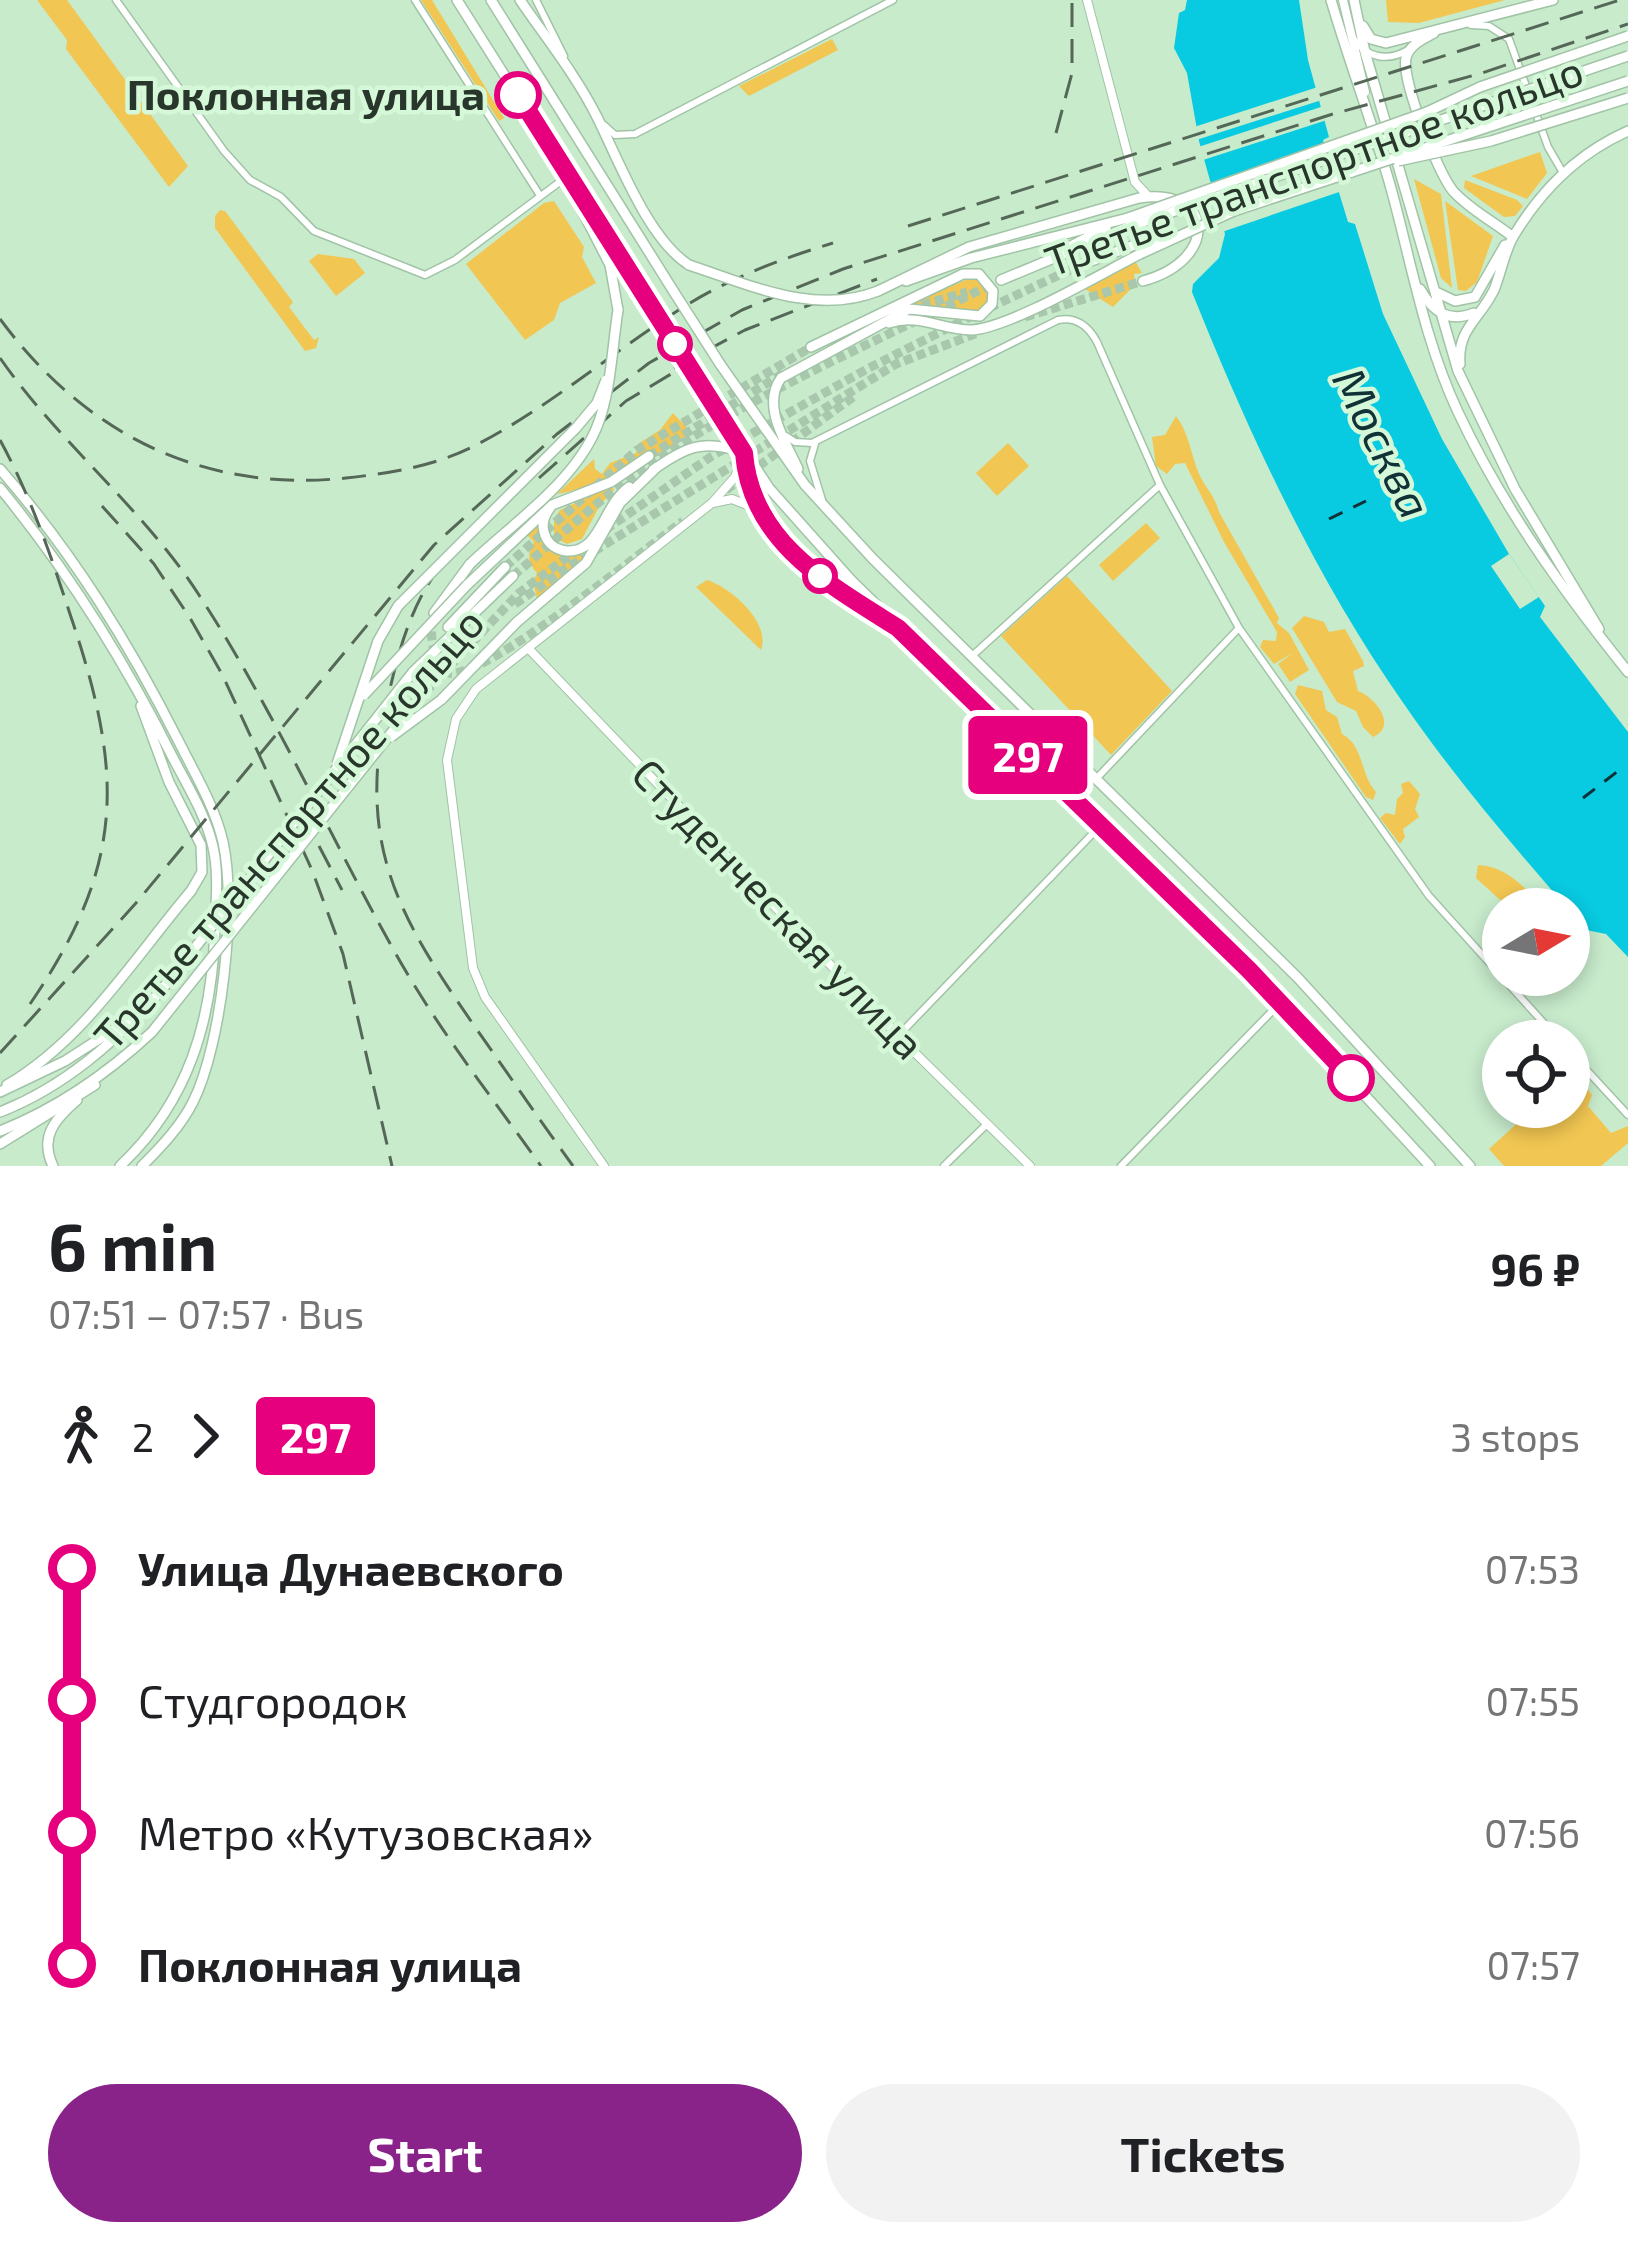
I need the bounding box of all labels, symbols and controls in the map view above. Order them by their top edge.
street label: Третье транспортное кольцо [1038,43,1589,285]
place label: Поклонная улица [127,68,485,119]
marker: Поклонная улица [496,73,540,117]
unlabelled marker [659,328,691,360]
water label: Москва [1323,358,1444,526]
unlabelled marker [804,560,836,592]
street label: Третье транспортное кольцо [82,597,493,1059]
line badge: 297 [959,716,1097,794]
text: 297 [992,730,1064,780]
street label: Студенческая улица [623,747,936,1069]
north arrow [1482,888,1590,996]
map controls [1482,888,1590,1128]
button: locate [1482,1020,1590,1128]
unlabelled marker [1329,1056,1373,1100]
text: 6 min [48,1205,217,1284]
text: 96 ₽ [1491,1241,1580,1295]
text: 07:51 – 07:57 · Bus [48,1290,364,1337]
icon: walk [48,1403,114,1469]
icon: forward [172,1403,238,1469]
text: 297 [280,1411,351,1461]
text: 2 [132,1413,154,1460]
text: 3 stops [1450,1413,1580,1460]
text: Улица Дунаевского [138,1541,564,1595]
text: 07:53 [1485,1545,1580,1592]
text: Студгородок [138,1673,408,1727]
text: 07:55 [1486,1677,1580,1724]
text: Метро «Кутузовская» [138,1805,593,1859]
text: 07:56 [1484,1809,1580,1856]
text: Поклонная улица [138,1937,522,1991]
text: 07:57 [1486,1941,1580,1988]
button: Start [48,2084,802,2222]
button: Tickets [826,2084,1580,2222]

